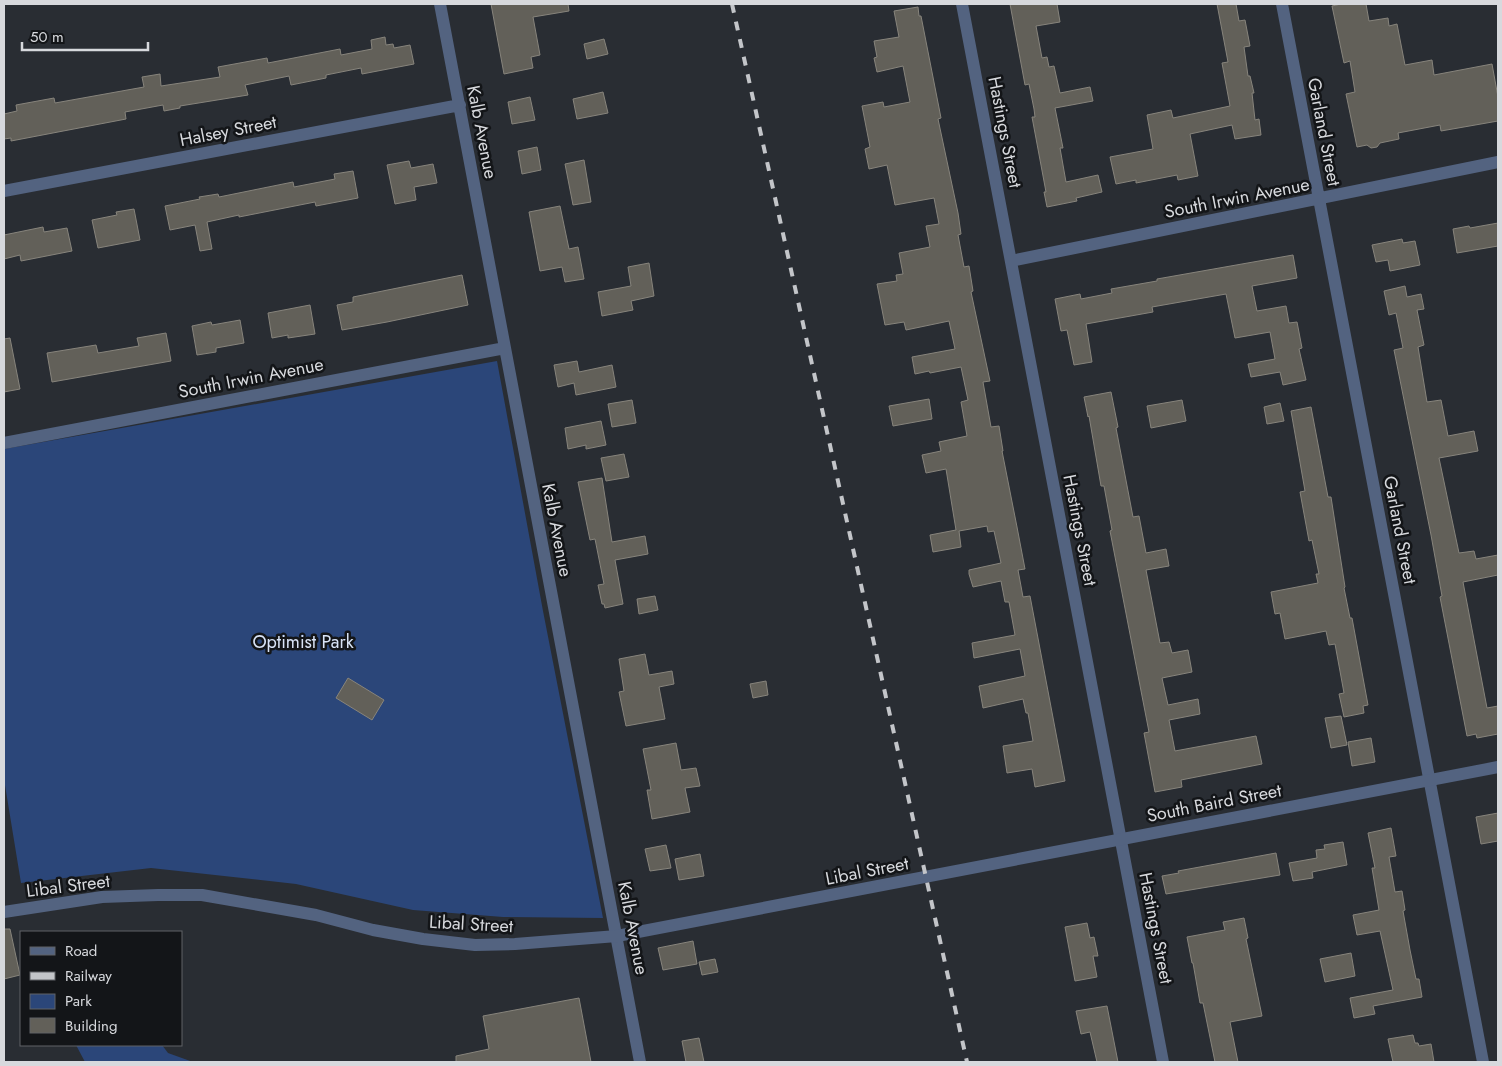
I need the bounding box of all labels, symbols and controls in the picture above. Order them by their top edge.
scale bar [22,20,149,52]
text: 50 m [30,26,64,48]
street label: Hastings Street [981,74,1029,191]
street label: Garland Street [1301,76,1347,189]
street label: Kalb Avenue [460,83,504,181]
street label: Halsey Street [177,109,279,153]
street label: South Irwin Avenue [1162,171,1312,225]
street label: South Irwin Avenue [176,351,326,405]
street label: Hastings Street [1056,472,1104,589]
street label: Garland Street [1377,474,1423,587]
street label: Kalb Avenue [535,481,579,579]
park label: Optimist Park [252,629,354,655]
street label: South Baird Street [1145,777,1284,829]
street label: Libal Street [823,850,911,892]
street label: Libal Street [25,868,112,904]
street label: Hastings Street [1132,870,1180,987]
street label: Kalb Avenue [611,879,655,977]
street label: Libal Street [428,909,514,939]
legend [20,931,182,1046]
text: Road [65,940,97,962]
text: Railway [65,965,112,987]
text: Park [65,990,92,1012]
text: Building [65,1015,117,1037]

